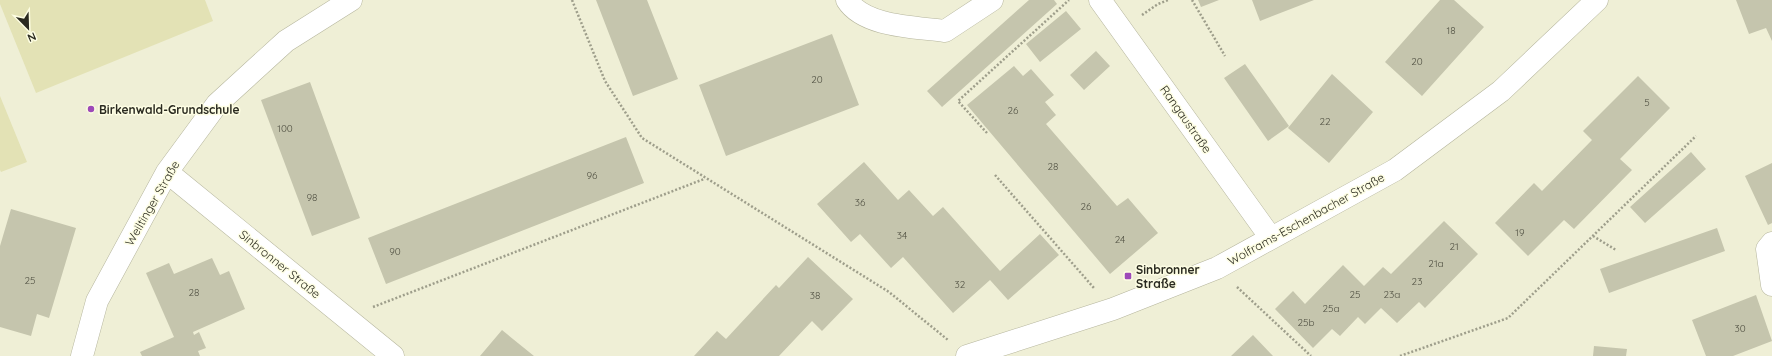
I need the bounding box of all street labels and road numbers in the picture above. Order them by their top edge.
street label: Rangaustraße [1157,82,1215,156]
street label: Weiltinger Straße [122,158,183,248]
street label: Wolframs-Eschenbacher Straße [1225,169,1387,268]
street label: Sinbronner Straße [236,227,324,302]

